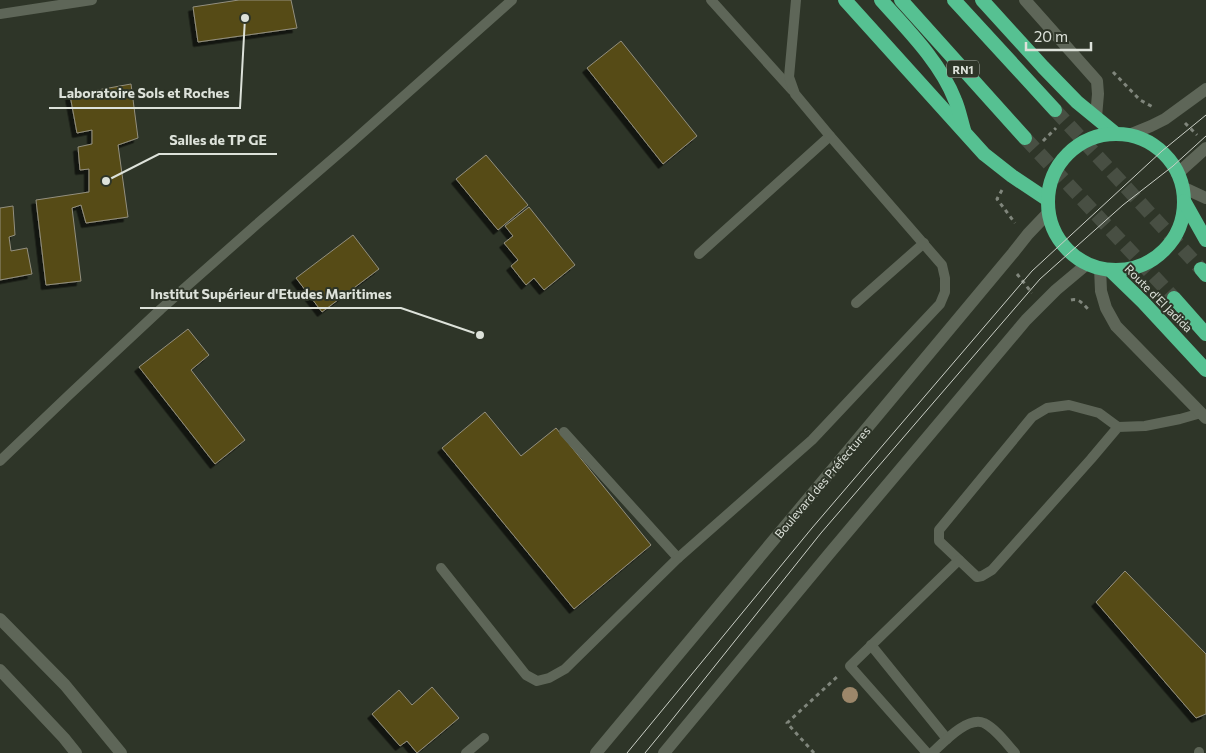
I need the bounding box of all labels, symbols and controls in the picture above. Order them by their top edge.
scale bar [1026,20,1091,52]
text: 20 m [1034,27,1068,45]
road number: RN1 [947,61,979,78]
callout: Laboratoire Sols et Roches [49,79,240,108]
text: Laboratoire Sols et Roches [59,84,230,101]
callout: Salles de TP GE [159,125,277,154]
text: Salles de TP GE [169,131,267,148]
street label: Route d'El Jadida [1122,261,1196,335]
callout: Institut Supérieur d'Etudes Maritimes [140,279,401,308]
text: Institut Supérieur d'Etudes Maritimes [150,285,392,302]
street label: Boulevard des Préfectures [771,423,873,541]

